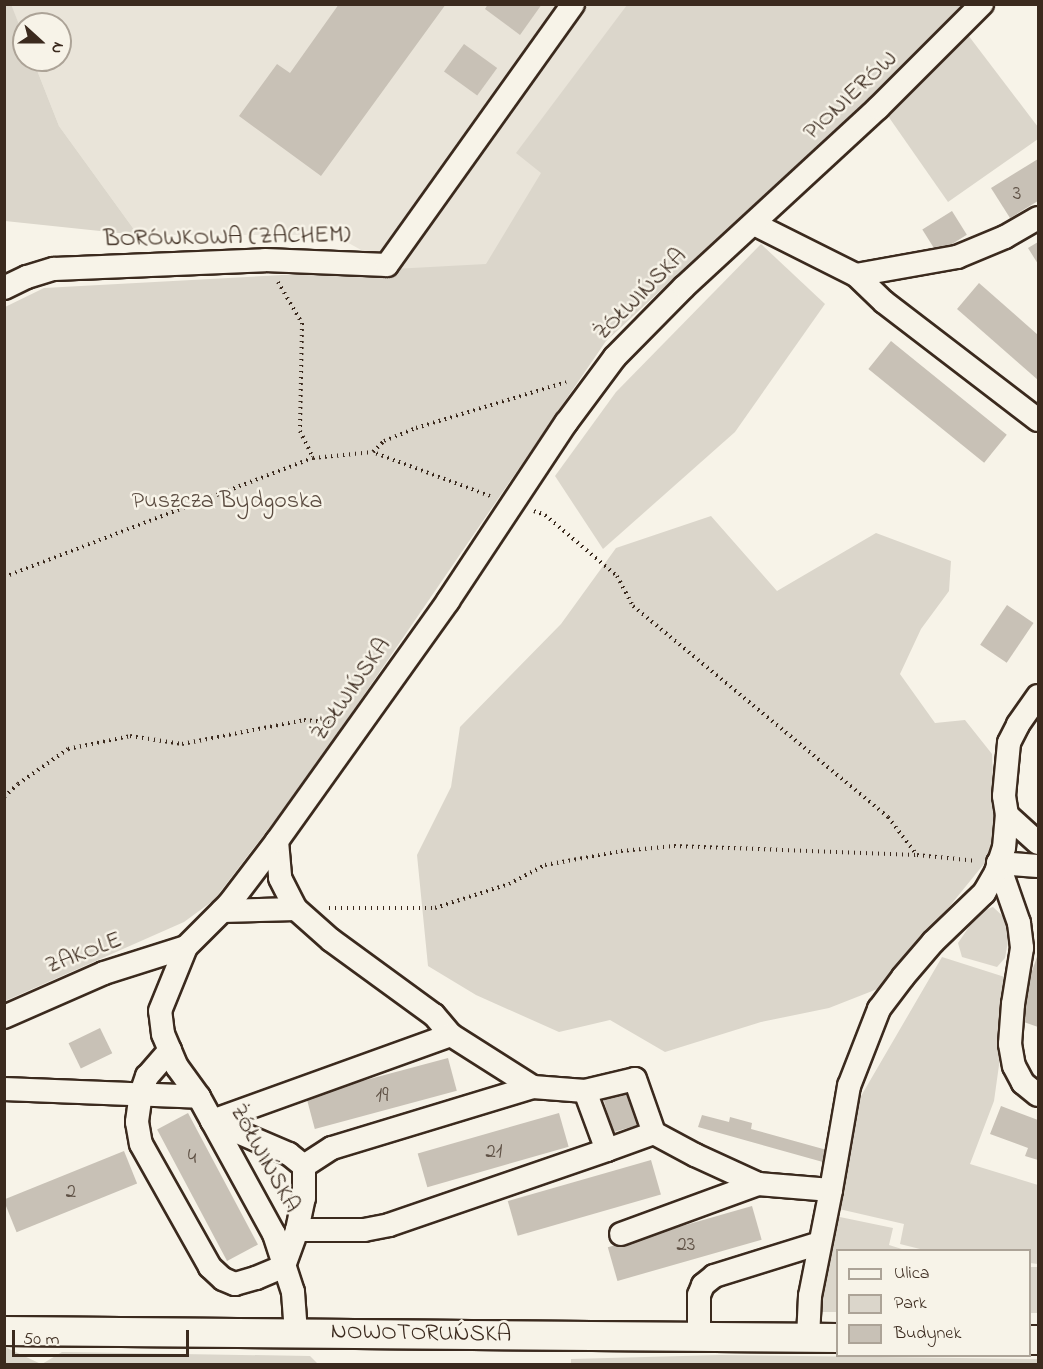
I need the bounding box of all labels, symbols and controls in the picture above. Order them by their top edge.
north arrow [12,12,72,72]
text: N [44,38,70,57]
street label: PIONIERÓW [798,45,904,147]
house number: 3 [1013,181,1021,207]
street label: BORÓWKOWA (ZACHEM) [103,221,351,255]
street label: ŻÓŁWIŃSKA [589,243,693,347]
park label: Puszcza Bydgoska [132,488,322,516]
street label: ŻÓŁWIŃSKA [306,633,398,747]
street label: ZAKOLE [42,926,126,982]
house number: 19 [376,1083,388,1109]
street label: ŻÓŁWIŃSKA [222,1100,306,1218]
house number: 21 [485,1139,503,1165]
house number: 4 [188,1145,196,1171]
house number: 2 [66,1179,76,1205]
house number: 23 [676,1232,696,1258]
legend [836,1249,1031,1357]
text: Ulica [894,1261,929,1287]
text: Park [894,1291,927,1317]
scale bar [15,1318,192,1356]
street label: NOWOTORUŃSKA [330,1318,512,1350]
text: Budynek [894,1321,961,1347]
text: 50 m [23,1327,60,1353]

